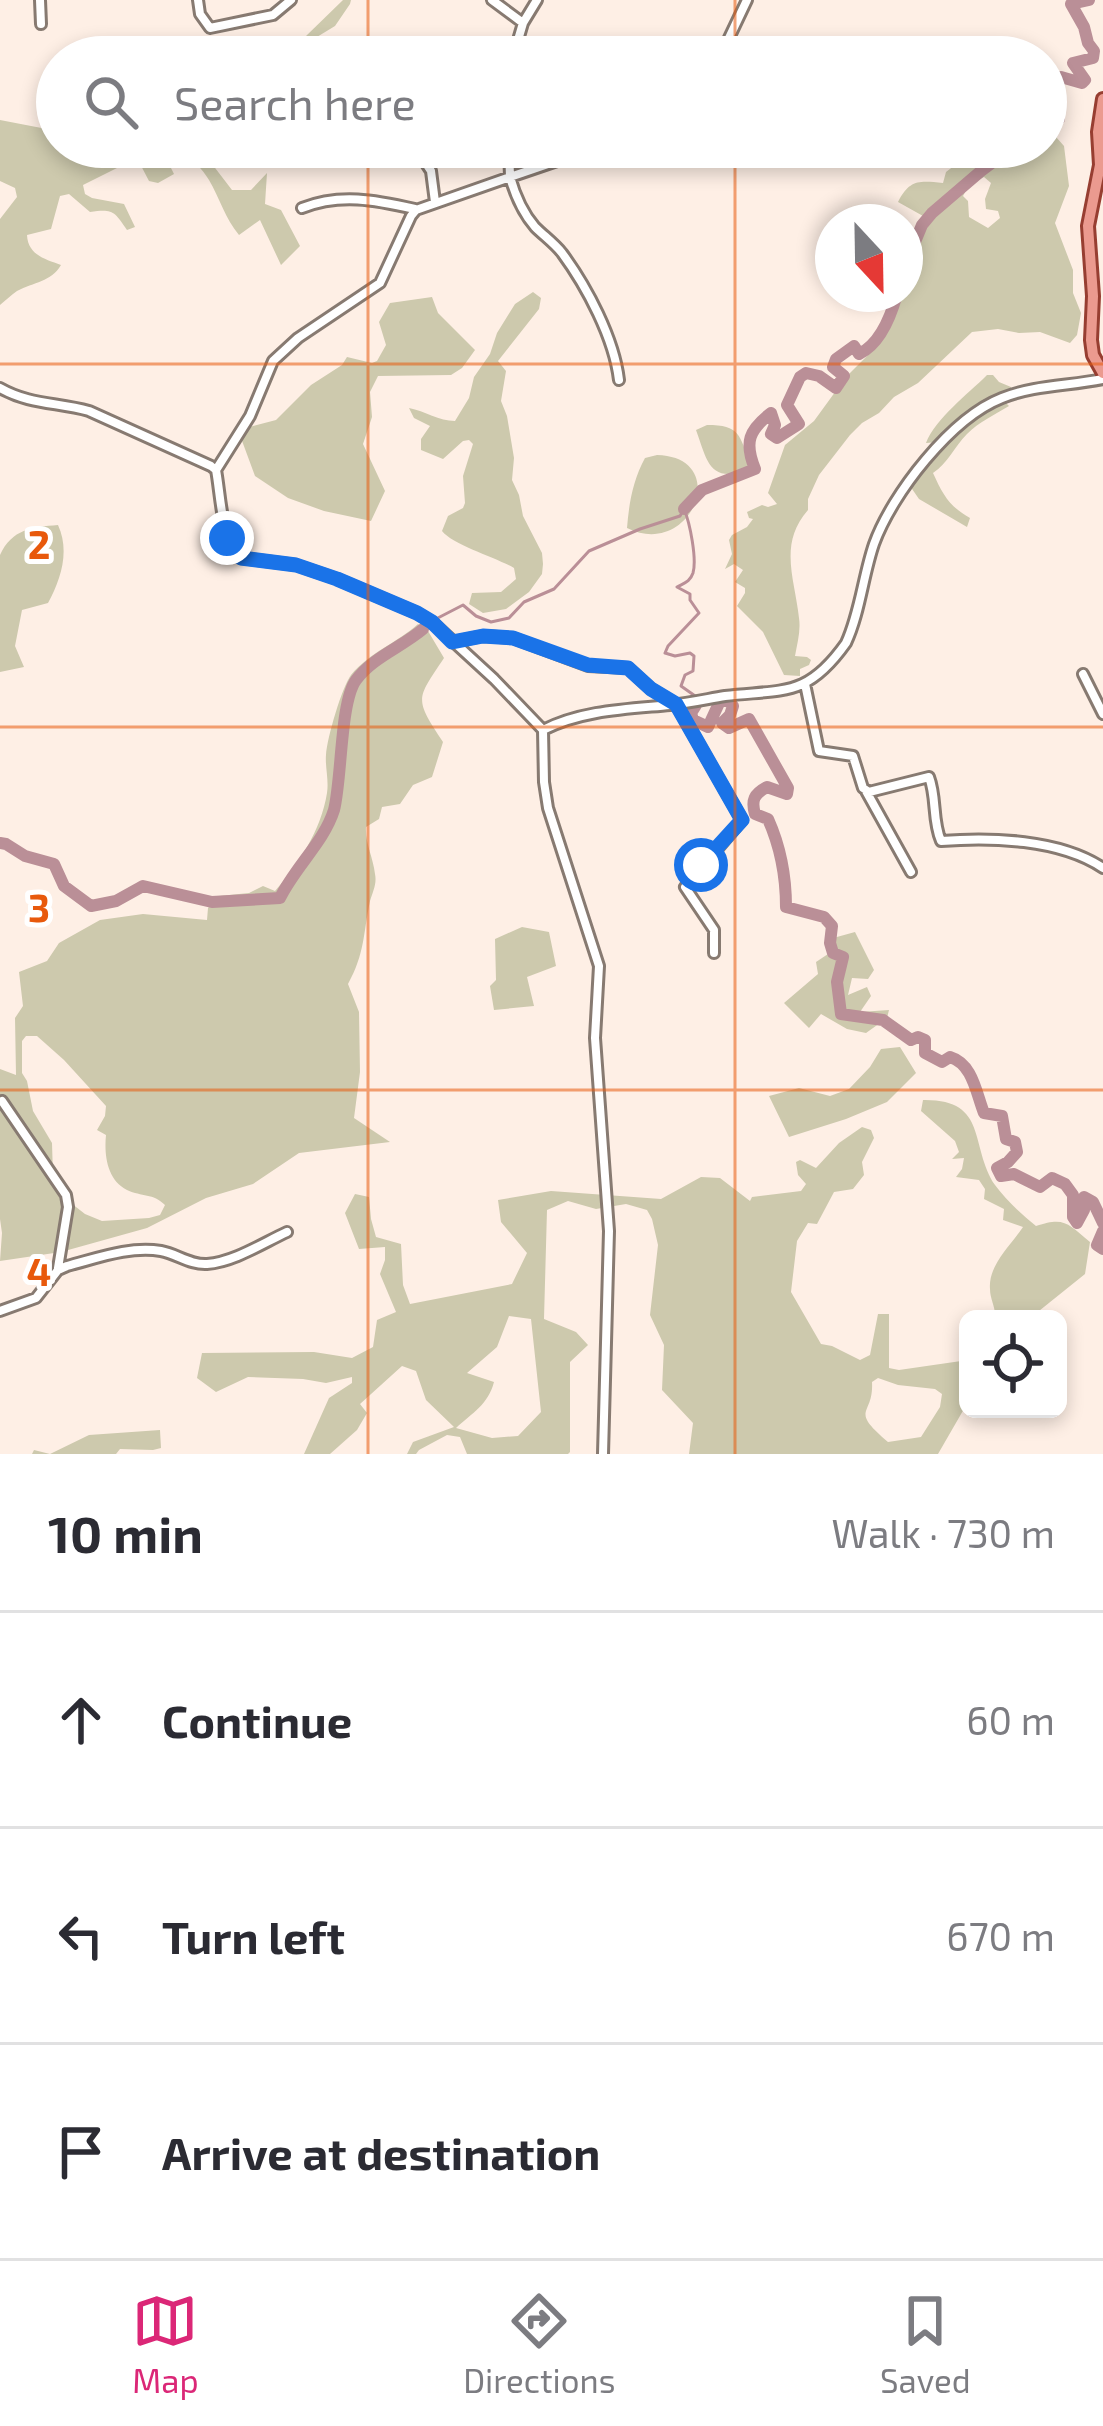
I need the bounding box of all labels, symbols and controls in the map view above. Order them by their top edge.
search box [36,36,1067,168]
icon: search [78,69,144,135]
text: Search here [174,75,416,129]
north arrow [815,204,923,312]
route end [200,511,254,565]
text: 2 [28,520,50,567]
route start [674,838,728,892]
text: 3 [28,883,50,930]
text: 4 [27,1247,51,1294]
map controls [959,1310,1067,1418]
button: locate [959,1310,1067,1418]
text: 10 min [48,1502,203,1563]
text: Walk · 730 m [831,1509,1055,1556]
icon: ahead [48,1687,114,1753]
text: Continue [162,1693,352,1747]
text: 60 m [966,1696,1055,1743]
icon: left [48,1903,114,1969]
text: Turn left [162,1909,345,1963]
text: 670 m [946,1912,1055,1959]
icon: arrive [48,2119,114,2185]
text: Arrive at destination [162,2125,600,2179]
tab: Map [132,2288,199,2400]
tab: Directions [463,2288,615,2400]
tab: Saved [880,2288,971,2400]

